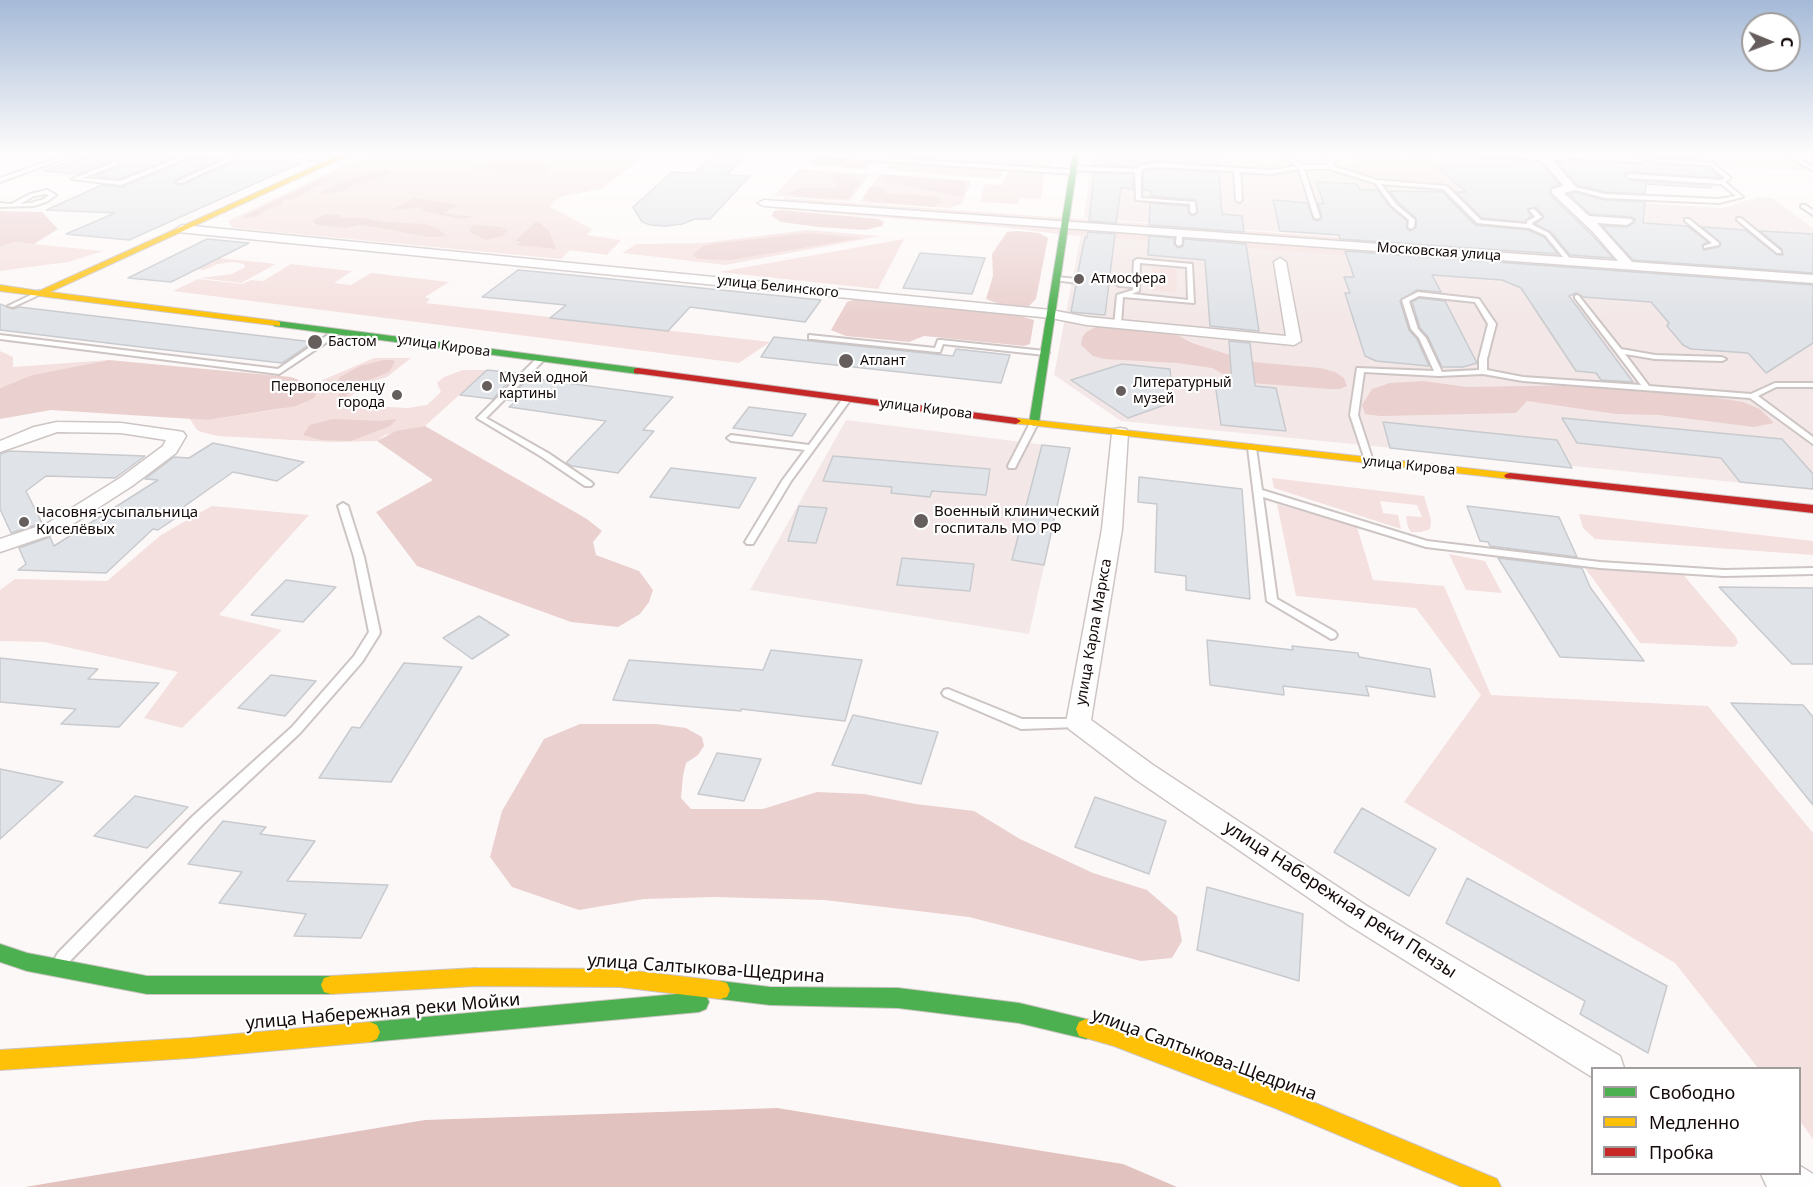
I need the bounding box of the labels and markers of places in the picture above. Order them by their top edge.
place label: Атмосфера [1091,271,1166,287]
marker: Атмосфера [1072,272,1086,286]
marker: Бастом [306,333,324,351]
place label: Бастом [328,334,377,350]
marker: Атлант [837,352,855,370]
place label: Атлант [860,353,906,369]
place label: Музей одной картины [499,370,588,402]
place label: Литературный музей [1133,375,1232,408]
place label: Первопоселенцу города [271,379,385,412]
marker: Музей одной картины [480,379,494,393]
marker: Литературный музей [1114,384,1128,398]
marker: Первопоселенцу города [390,388,404,402]
place label: Военный клинический госпиталь МО РФ [934,503,1100,538]
place label: Часовня-усыпальница Киселёвых [36,504,198,539]
marker: Военный клинический госпиталь МО РФ [912,512,930,530]
marker: Часовня-усыпальница Киселёвых [17,515,31,529]

